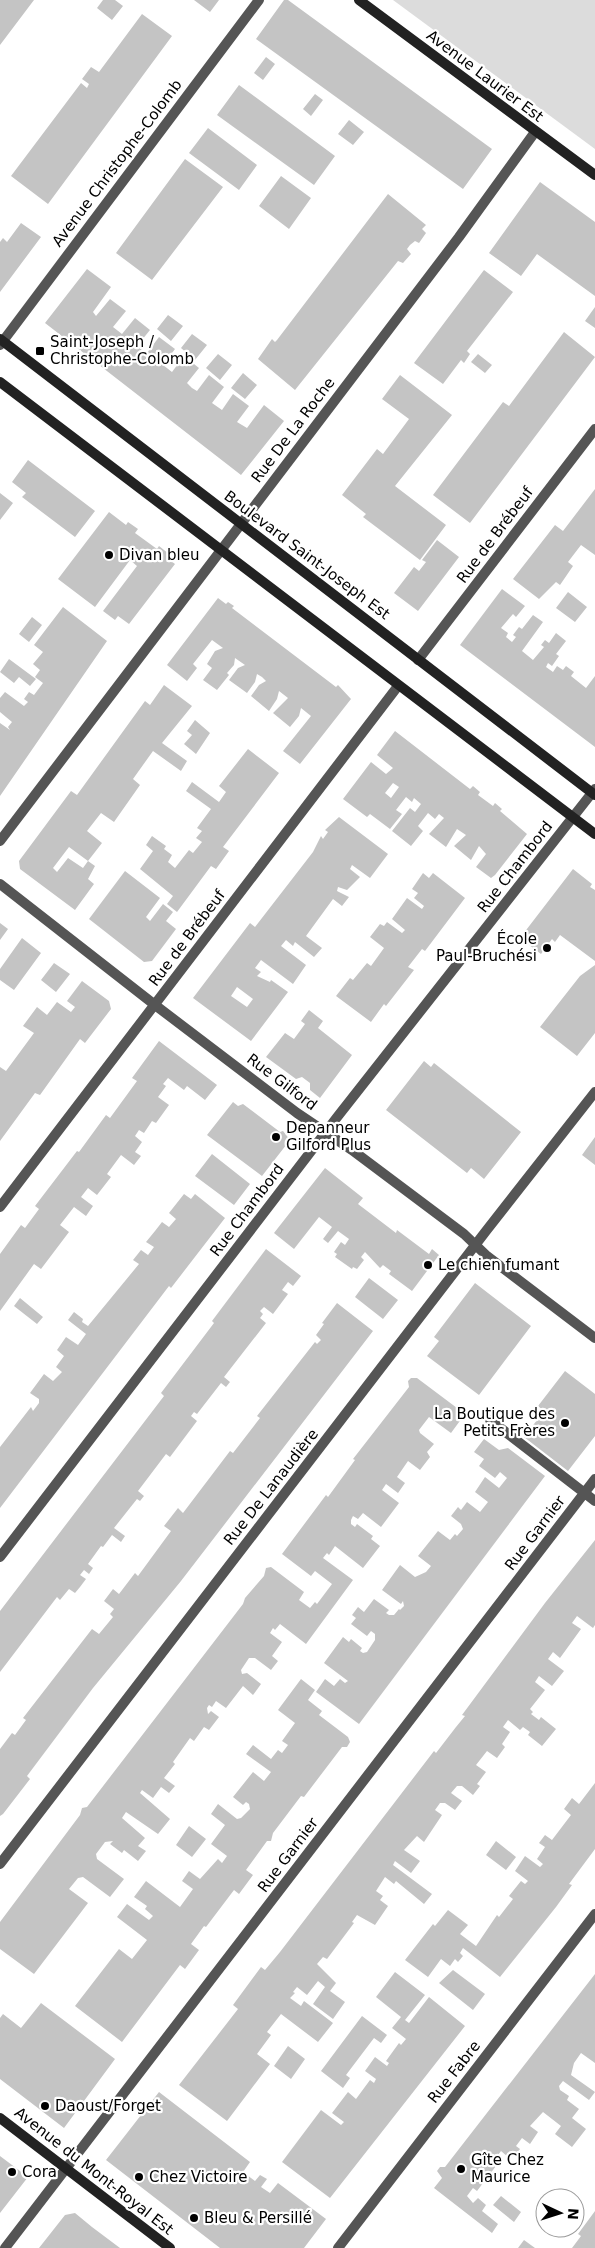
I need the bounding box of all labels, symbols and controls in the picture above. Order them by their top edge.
street label: Avenue Laurier Est [423,26,547,126]
street label: Avenue Christophe-Colomb [48,76,186,250]
place label: Saint-Joseph / Christophe-Colomb [50,333,194,368]
marker: Saint-Joseph / Christophe-Colomb [34,345,46,357]
street label: Rue De La Roche [248,374,338,486]
street label: Rue de Brébeuf [453,483,537,587]
street label: Boulevard Saint-Joseph Est [221,487,393,623]
place label: Divan bleu [119,546,200,564]
marker: Divan bleu [103,549,115,561]
street label: Rue Chambord [474,818,556,916]
street label: Rue de Brébeuf [145,886,229,990]
place label: École Paul-Bruchési [436,929,537,965]
marker: École Paul-Bruchési [541,942,553,954]
street label: Rue Gilford [243,1050,321,1114]
place label: Depanneur Gilford Plus [286,1119,371,1154]
marker: Depanneur Gilford Plus [270,1131,282,1143]
street label: Rue Chambord [206,1160,288,1260]
place label: Le chien fumant [438,1256,560,1274]
marker: Le chien fumant [422,1259,434,1271]
place label: La Boutique des Petits Frères [434,1405,555,1440]
marker: La Boutique des Petits Frères [559,1417,571,1429]
street label: Rue De Lanaudière [220,1425,322,1549]
street label: Rue Garnier [501,1491,569,1574]
street label: Rue Garnier [254,1813,322,1896]
street label: Rue Fabre [424,2037,484,2107]
place label: Daoust/Forget [55,2097,161,2115]
marker: Daoust/Forget [39,2100,51,2112]
street label: Avenue du Mont-Royal Est [11,2103,177,2239]
place label: Gîte Chez Maurice [471,2151,544,2186]
place label: Cora [22,2163,57,2181]
marker: Gîte Chez Maurice [455,2163,467,2175]
marker: Cora [6,2166,18,2178]
place label: Chez Victoire [149,2168,248,2186]
marker: Chez Victoire [133,2171,145,2183]
north arrow [535,2188,585,2238]
text: N [565,2208,581,2220]
place label: Bleu & Persillé [204,2209,312,2227]
marker: Bleu & Persillé [188,2212,200,2224]

